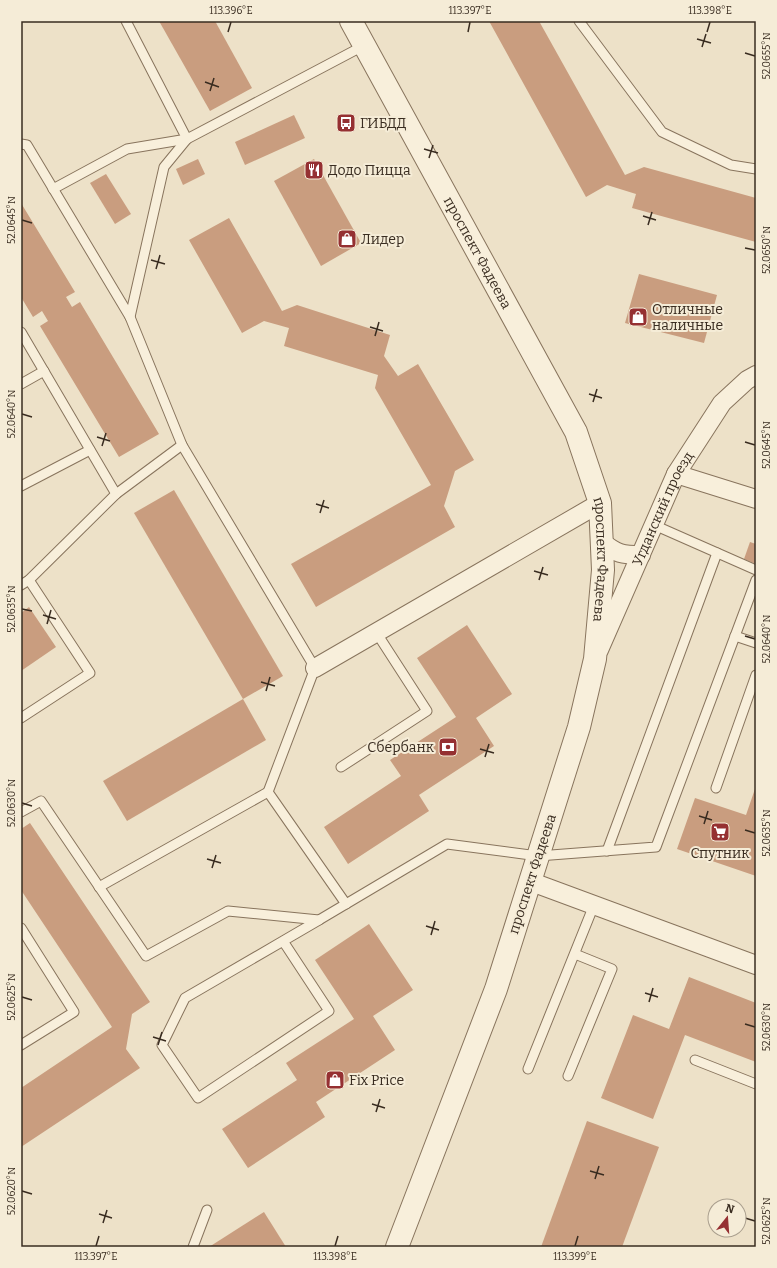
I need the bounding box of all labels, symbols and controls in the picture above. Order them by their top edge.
text: 113.396°E [209,5,253,17]
text: 113.397°E [449,5,491,17]
text: 113.398°E [688,5,732,17]
text: 52.0655°N [761,32,773,80]
bus stop icon: ГИБДД [335,112,357,134]
place label: ГИБДД [360,115,407,132]
restaurant icon: Додо Пицца [303,159,325,181]
place label: Додо Пицца [328,162,411,179]
street label: проспект Фадеева [440,194,515,312]
text: 52.0645°N [6,196,18,244]
text: 52.0650°N [761,226,773,274]
shop icon: Лидер [336,228,358,250]
place label: Лидер [361,231,404,248]
place label: Отличные наличные [652,301,723,334]
shop icon: Отличные наличные [627,306,649,328]
text: 52.0640°N [6,389,18,438]
text: 52.0645°N [761,421,773,469]
street label: Угданский проезд [629,448,698,569]
street label: проспект Фадеева [589,495,611,623]
text: 52.0635°N [6,585,18,633]
text: 52.0640°N [761,614,773,663]
bank icon: Сбербанк [437,736,459,758]
place label: Сбербанк [367,739,435,756]
text: 52.0630°N [6,779,18,827]
text: 52.0635°N [761,809,773,857]
street label: проспект Фадеева [505,812,560,936]
supermarket icon: Спутник [709,821,731,843]
place label: Спутник [691,845,750,862]
text: 52.0625°N [6,973,18,1021]
text: 52.0630°N [761,1003,773,1051]
shop icon: Fix Price [324,1069,346,1091]
place label: Fix Price [349,1072,404,1089]
text: 52.0620°N [6,1167,18,1215]
text: 52.0625°N [761,1197,773,1245]
north arrow [707,1198,747,1238]
text: N [724,1201,736,1217]
text: 113.397°E [75,1251,117,1263]
text: 113.398°E [313,1251,357,1263]
text: 113.399°E [553,1251,597,1263]

